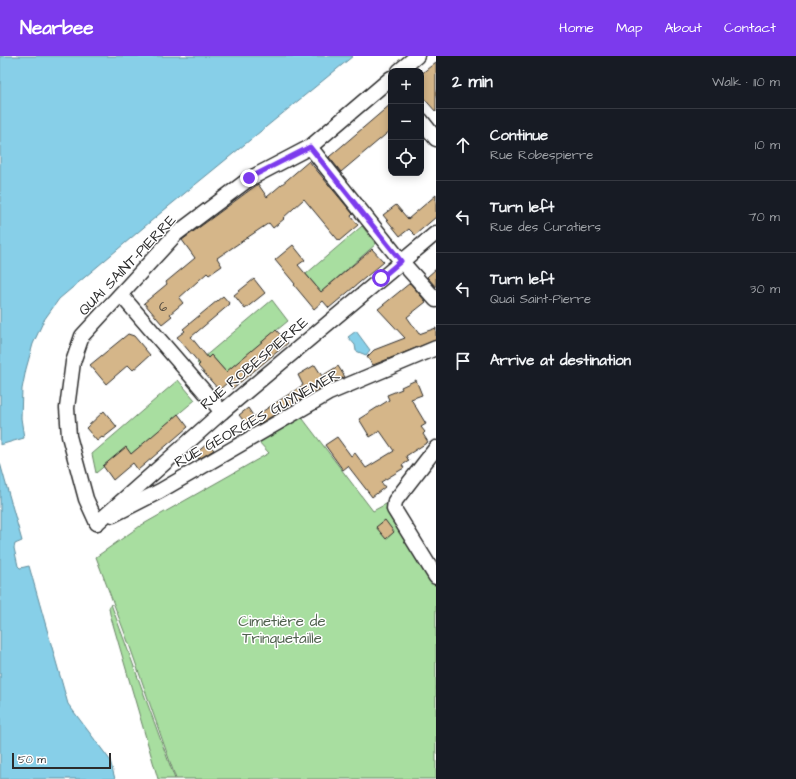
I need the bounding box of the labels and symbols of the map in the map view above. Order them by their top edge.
route end [240,169,258,187]
street label: QUAI SAINT-PIERRE [74,210,181,320]
route start [372,269,390,287]
house number: 6 [159,298,167,316]
street label: RUE ROBESPIERRE [196,312,313,415]
street label: RUE GEORGES GUYNEMER [171,364,344,473]
park label: Cimetière de Trinquetaille [238,611,326,649]
scale bar [12,751,111,770]

